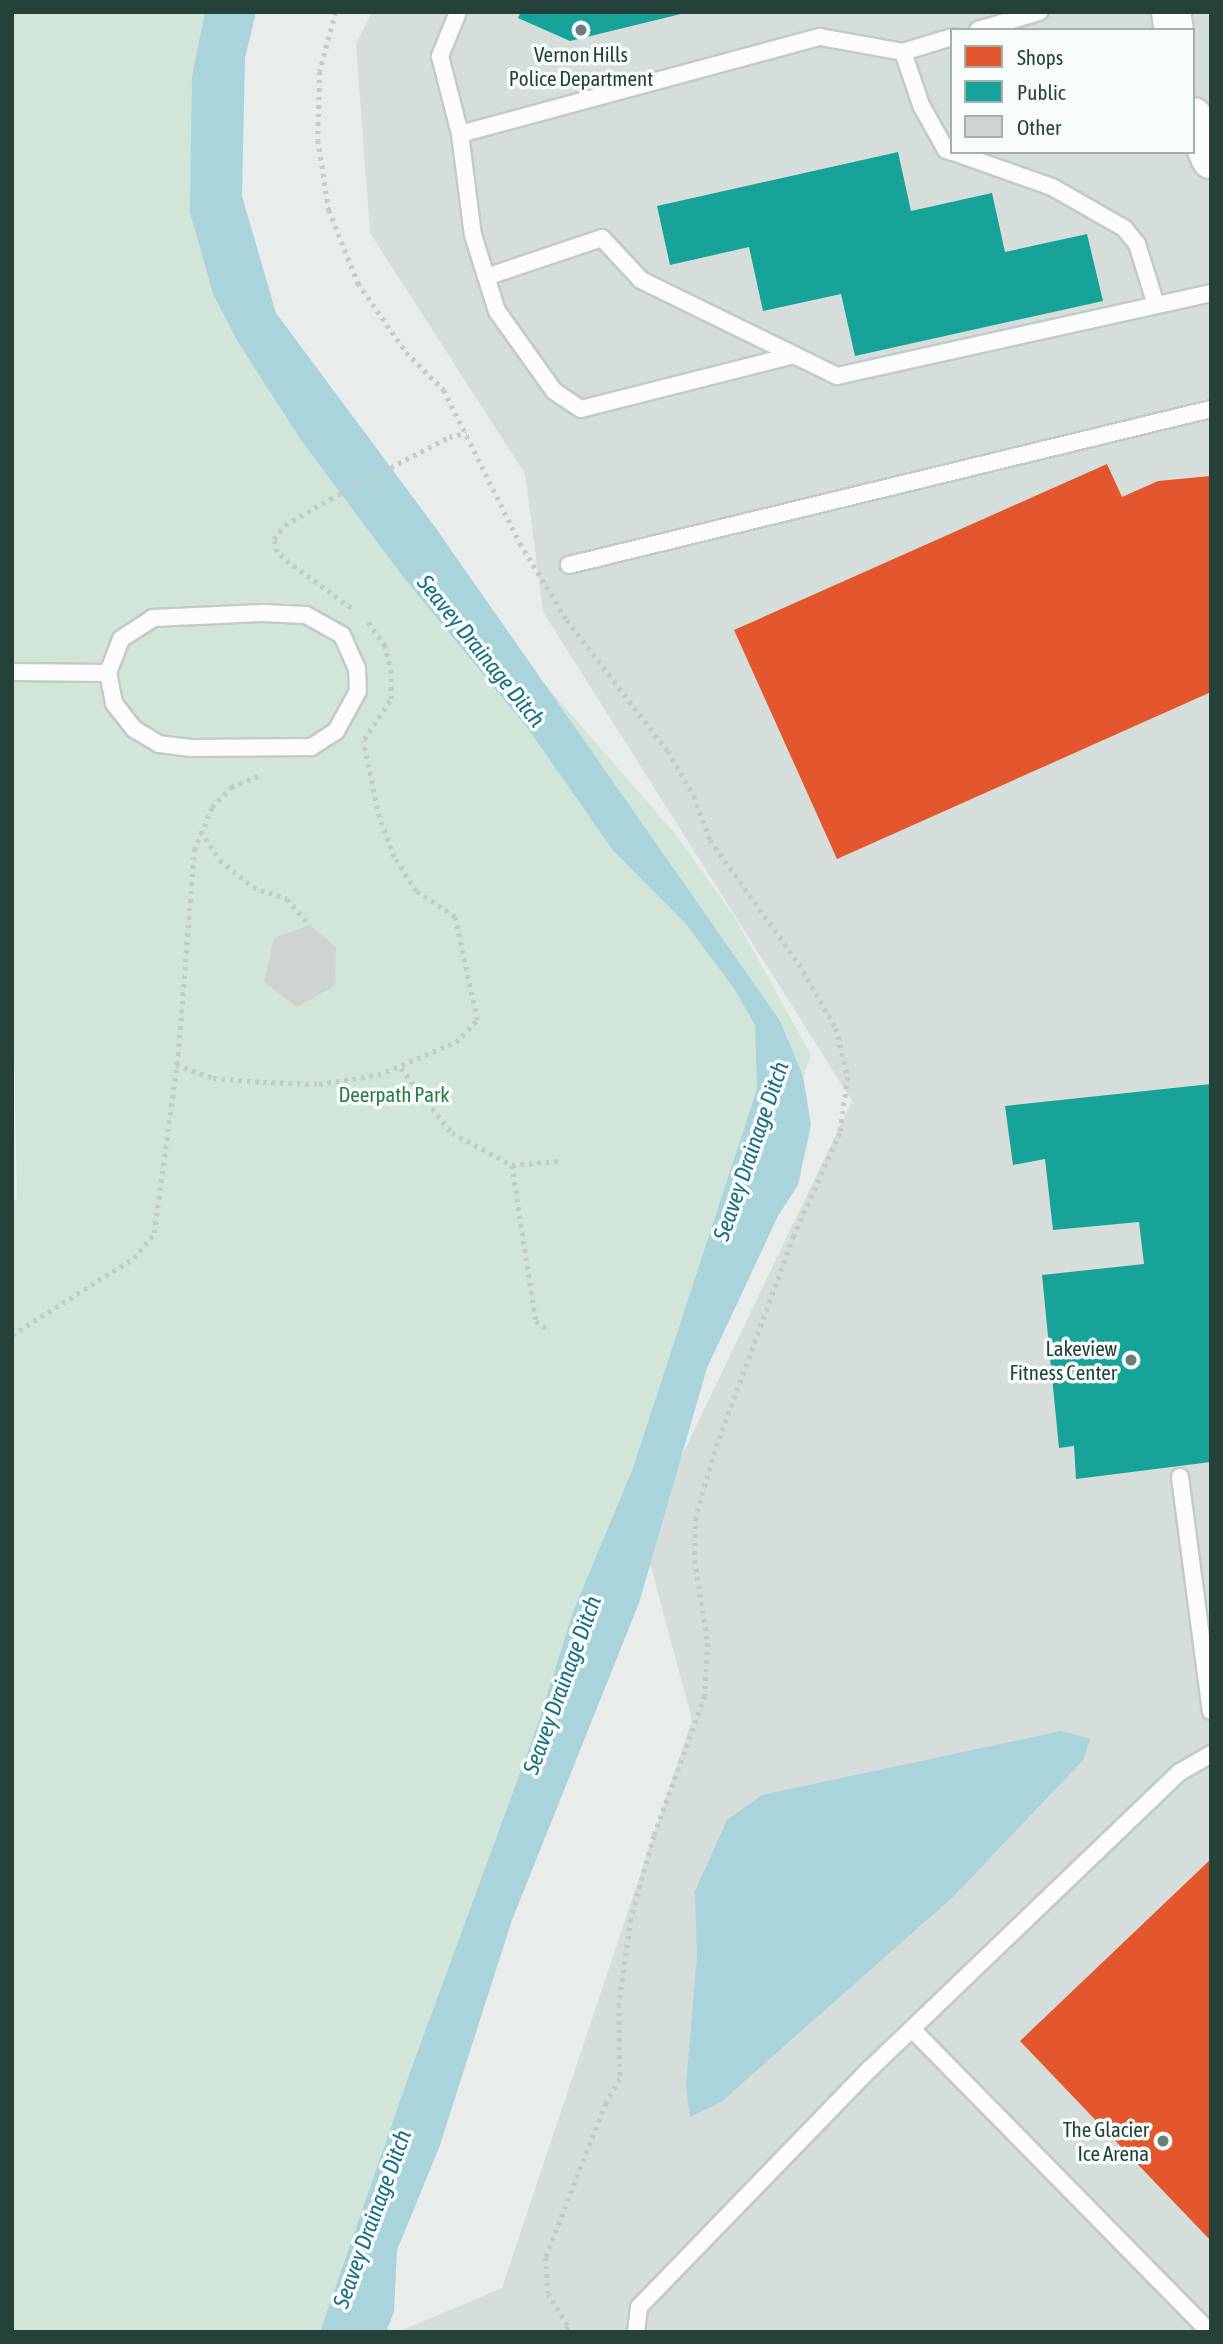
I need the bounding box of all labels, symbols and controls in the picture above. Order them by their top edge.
marker: Vernon Hills Police Department [573,22,589,38]
legend [950,28,1195,154]
place label: Vernon Hills Police Department [509,41,653,91]
text: Shops [1017,45,1063,69]
text: Public [1017,80,1066,104]
text: Other [1017,115,1061,139]
water label: Seavey Drainage Ditch [411,569,551,733]
water label: Seavey Drainage Ditch [707,1058,795,1244]
park label: Deerpath Park [339,1081,449,1107]
place label: Lakeview Fitness Center [1010,1335,1117,1385]
marker: Lakeview Fitness Center [1123,1352,1139,1368]
water label: Seavey Drainage Ditch [517,1592,607,1778]
place label: The Glacier Ice Arena [1063,2116,1149,2166]
water label: Seavey Drainage Ditch [327,2126,417,2312]
marker: The Glacier Ice Arena [1155,2133,1171,2149]

